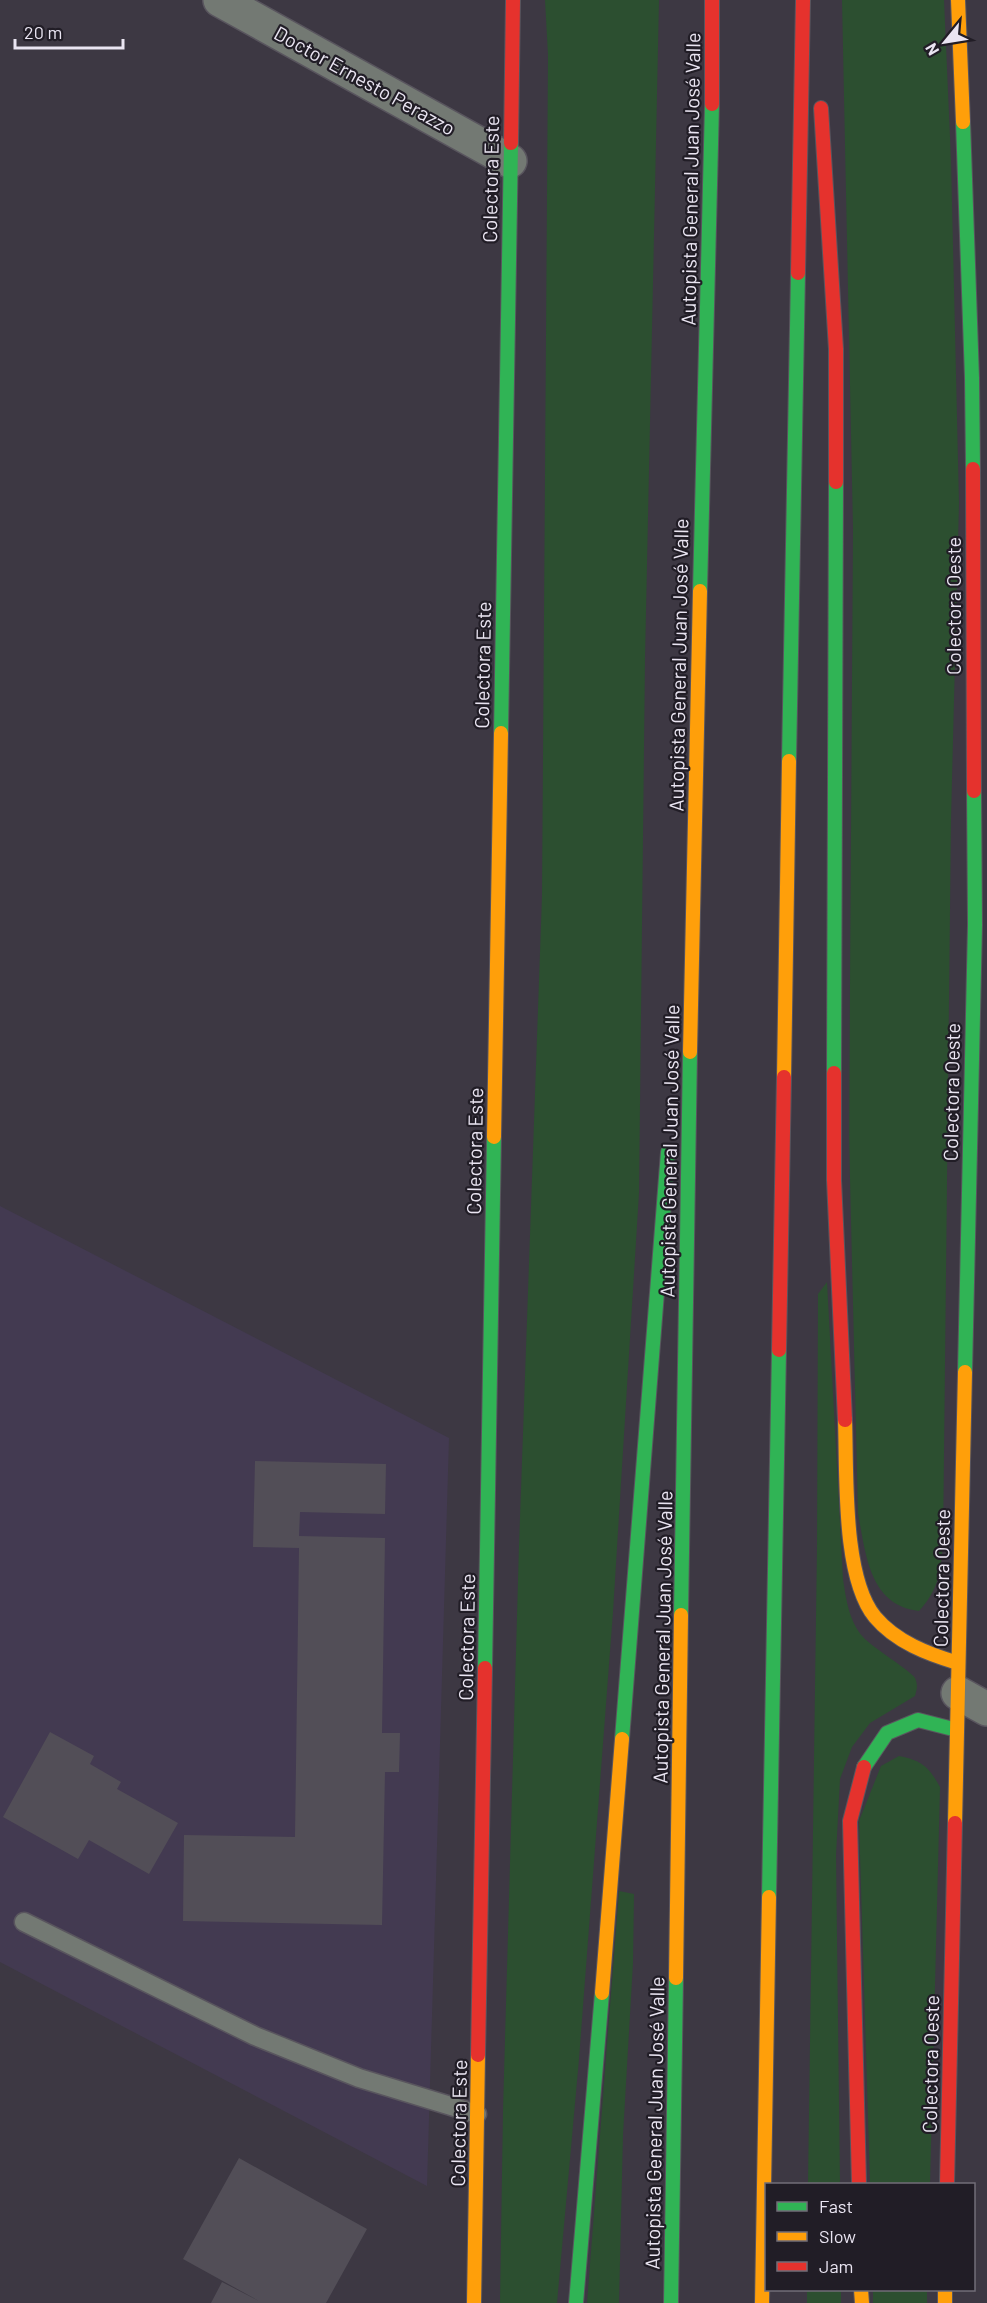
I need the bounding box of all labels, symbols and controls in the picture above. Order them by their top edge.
scale bar [15,12,123,50]
north arrow [915,12,975,72]
street label: Doctor Ernesto Perazzo [270,20,460,140]
text: 20 m [24,21,62,43]
street label: Autopista General Juan José Valle [675,32,705,326]
text: N [921,40,942,59]
street label: Colectora Este [477,115,503,243]
street label: Autopista General Juan José Valle [663,518,693,812]
street label: Colectora Oeste [941,537,965,675]
street label: Colectora Este [469,601,495,729]
street label: Autopista General Juan José Valle [654,1004,684,1298]
street label: Colectora Oeste [938,1023,964,1161]
street label: Colectora Este [461,1087,487,1215]
street label: Autopista General Juan José Valle [647,1490,677,1784]
street label: Colectora Oeste [928,1509,954,1647]
street label: Colectora Este [453,1573,479,1701]
street label: Autopista General Juan José Valle [639,1976,669,2270]
street label: Colectora Oeste [917,1995,943,2133]
street label: Colectora Este [445,2059,471,2187]
legend [765,2183,975,2291]
text: Fast [819,2195,853,2217]
text: Slow [819,2225,856,2247]
text: Jam [819,2255,853,2277]

